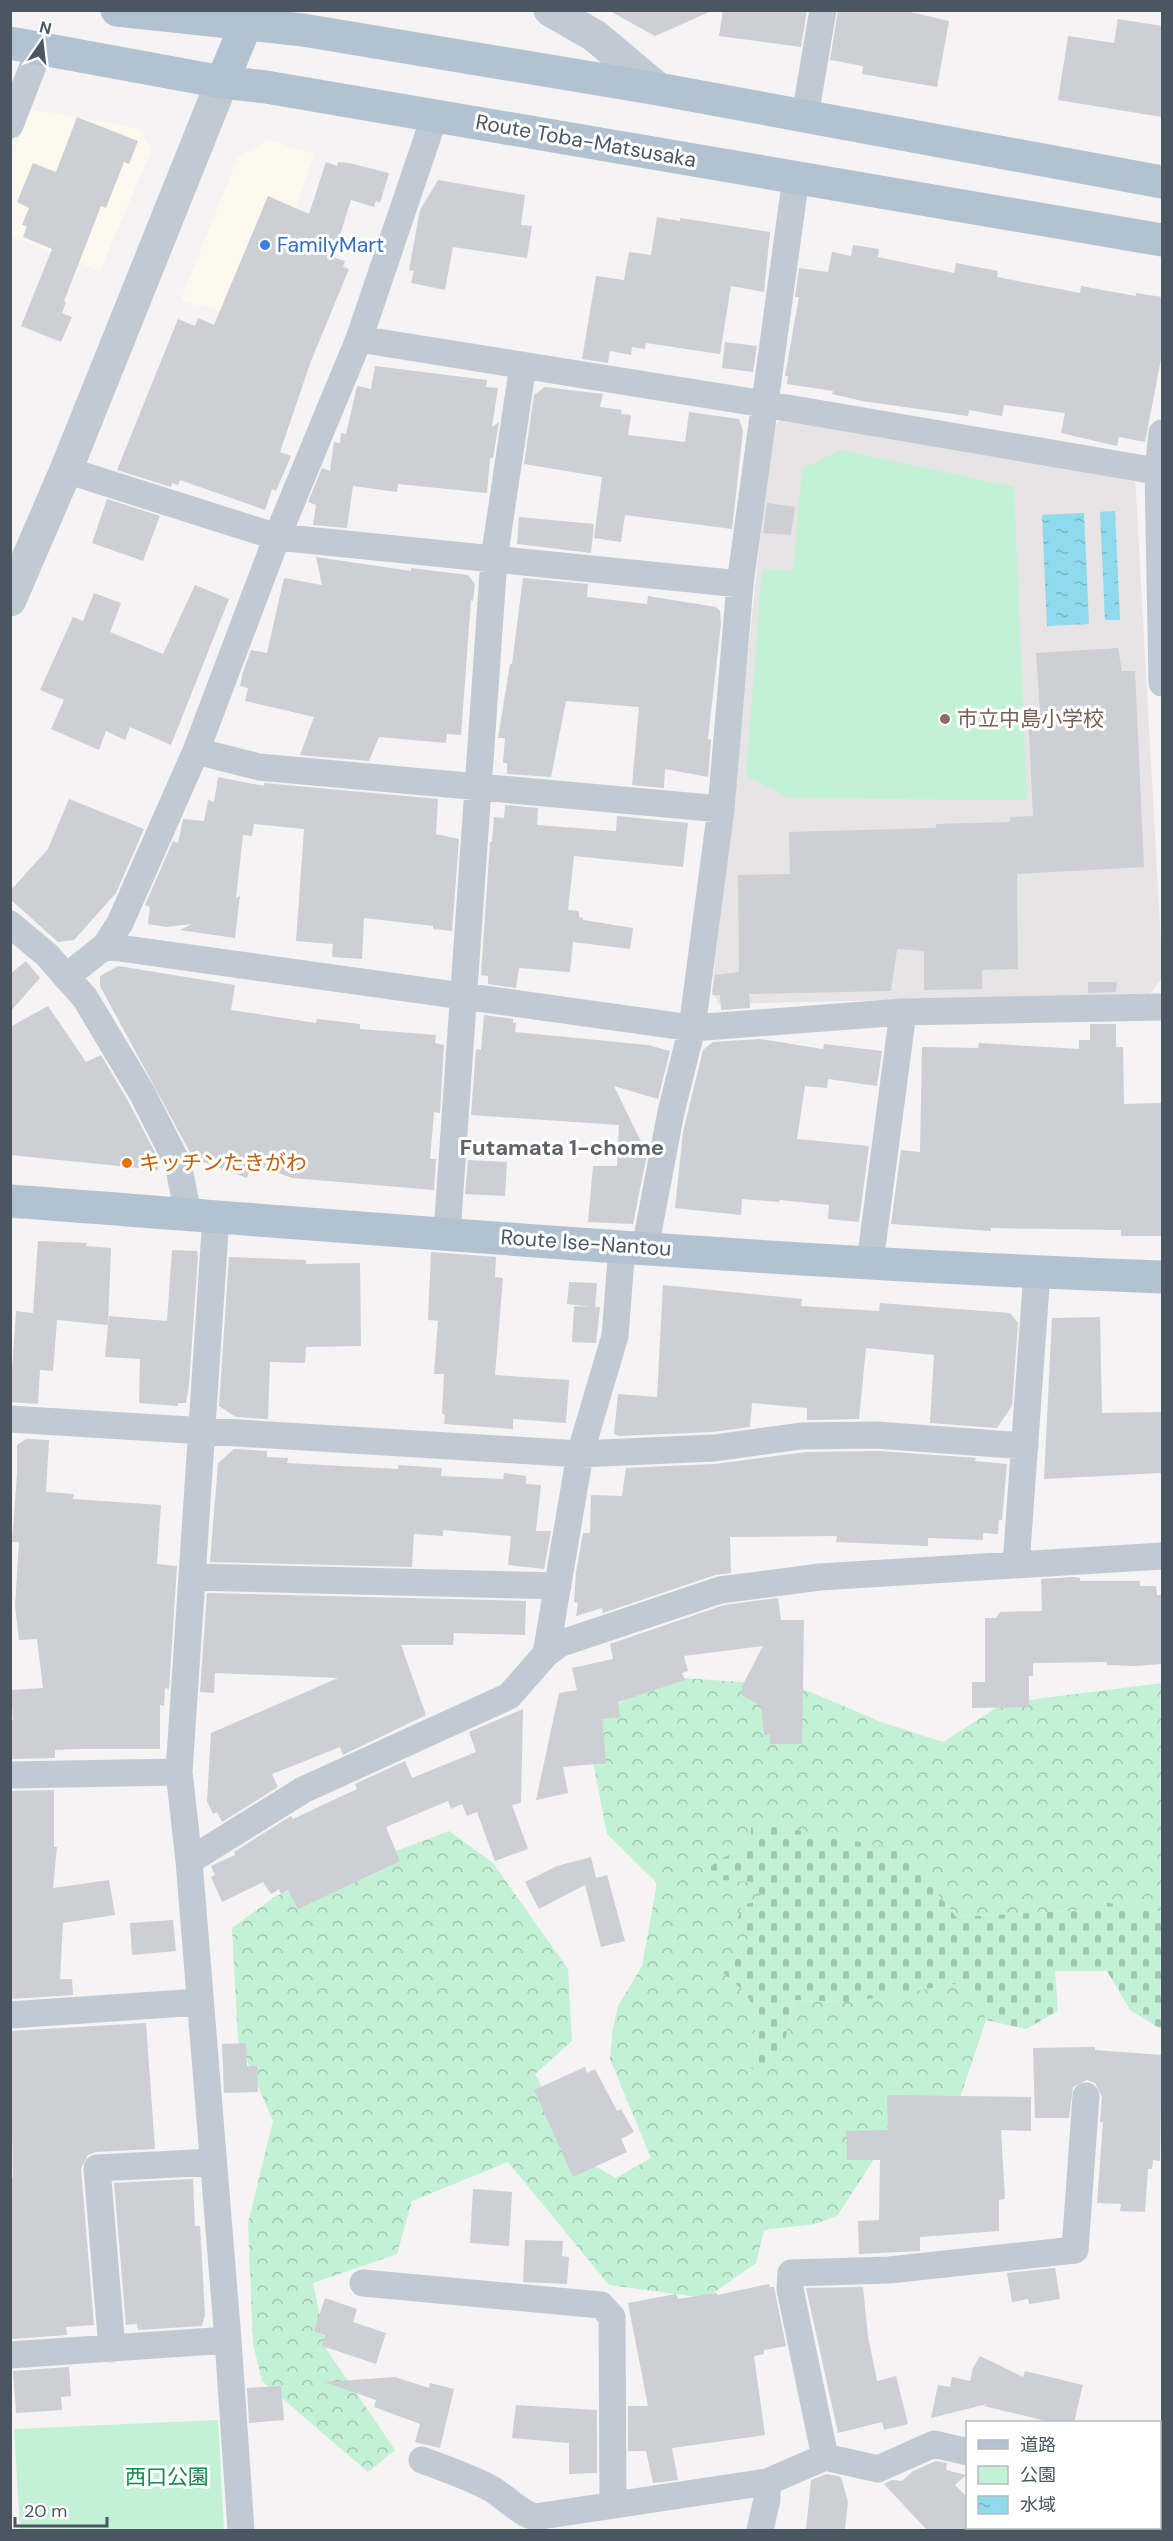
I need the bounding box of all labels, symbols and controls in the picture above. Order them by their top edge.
north arrow [12,12,72,72]
text: N [37,16,54,40]
street label: Route Toba-Matsusaka [473,108,699,174]
place label: FamilyMart [277,231,384,259]
marker: FamilyMart [258,238,272,252]
place label: 市立中島小学校 [957,705,1104,733]
marker: 市立中島小学校 [938,712,952,726]
district label: Futamata 1-chome [460,1133,664,1162]
place label: キッチンたきがわ [139,1149,307,1177]
marker: キッチンたきがわ [120,1156,134,1170]
street label: Route Ise-Nantou [500,1223,672,1263]
legend [966,2421,1161,2529]
text: 道路 [1020,2433,1056,2457]
park label: 西口公園 [125,2463,209,2491]
text: 公園 [1020,2463,1056,2487]
scale bar [15,2490,106,2528]
text: 水域 [1020,2493,1056,2517]
text: 20 m [24,2499,67,2523]

